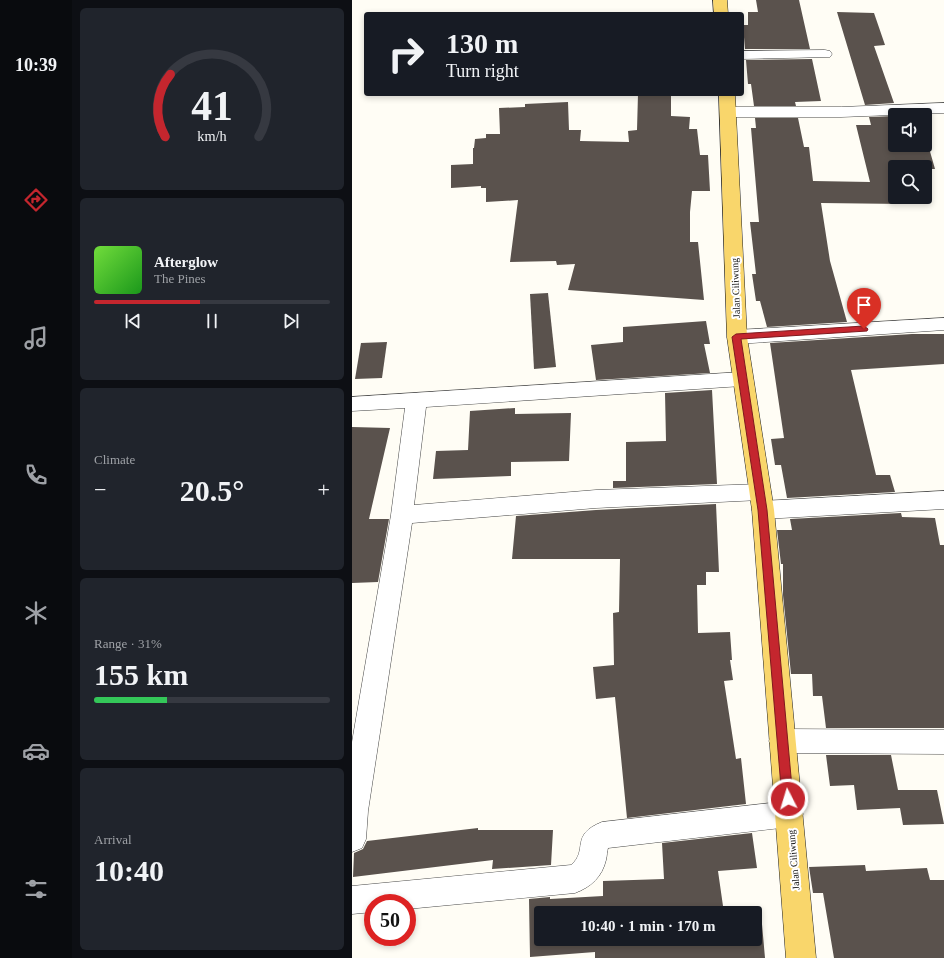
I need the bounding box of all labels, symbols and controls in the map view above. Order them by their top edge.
icon: right [380,28,432,80]
text: 130 m [446,28,518,59]
text: 10:39 [15,55,57,75]
text: Turn right [446,61,519,81]
text: 41 [191,83,233,129]
map controls [888,108,932,204]
button: sound [888,108,932,152]
text: km/h [197,128,227,144]
button: search [888,160,932,204]
icon: directions [22,186,50,214]
text: Afterglow [154,254,218,270]
street label: Jalan Ciliwung [729,258,742,318]
text: The Pines [154,271,206,286]
pin [847,288,881,329]
icon: arrive [853,294,875,316]
icon: previous [122,310,144,332]
icon: pause [201,310,223,332]
icon: next [280,310,302,332]
icon: music [22,324,50,352]
text: Climate [94,452,135,467]
icon: phone [22,461,50,489]
text: 20.5° [180,474,244,507]
text: − [94,477,106,502]
text: + [318,477,330,502]
icon: climate [22,599,50,627]
text: Range · 31% [94,636,162,651]
text: 155 km [94,658,188,691]
icon: car [22,737,50,765]
position arrow [767,778,809,820]
street label: Jalan Ciliwung [785,829,802,890]
text: Arrival [94,832,132,847]
text: 10:40 [94,854,164,887]
icon: filters [22,875,50,903]
speed limit sign: 50 [364,894,416,946]
text: 10:40 · 1 min · 170 m [581,918,716,934]

